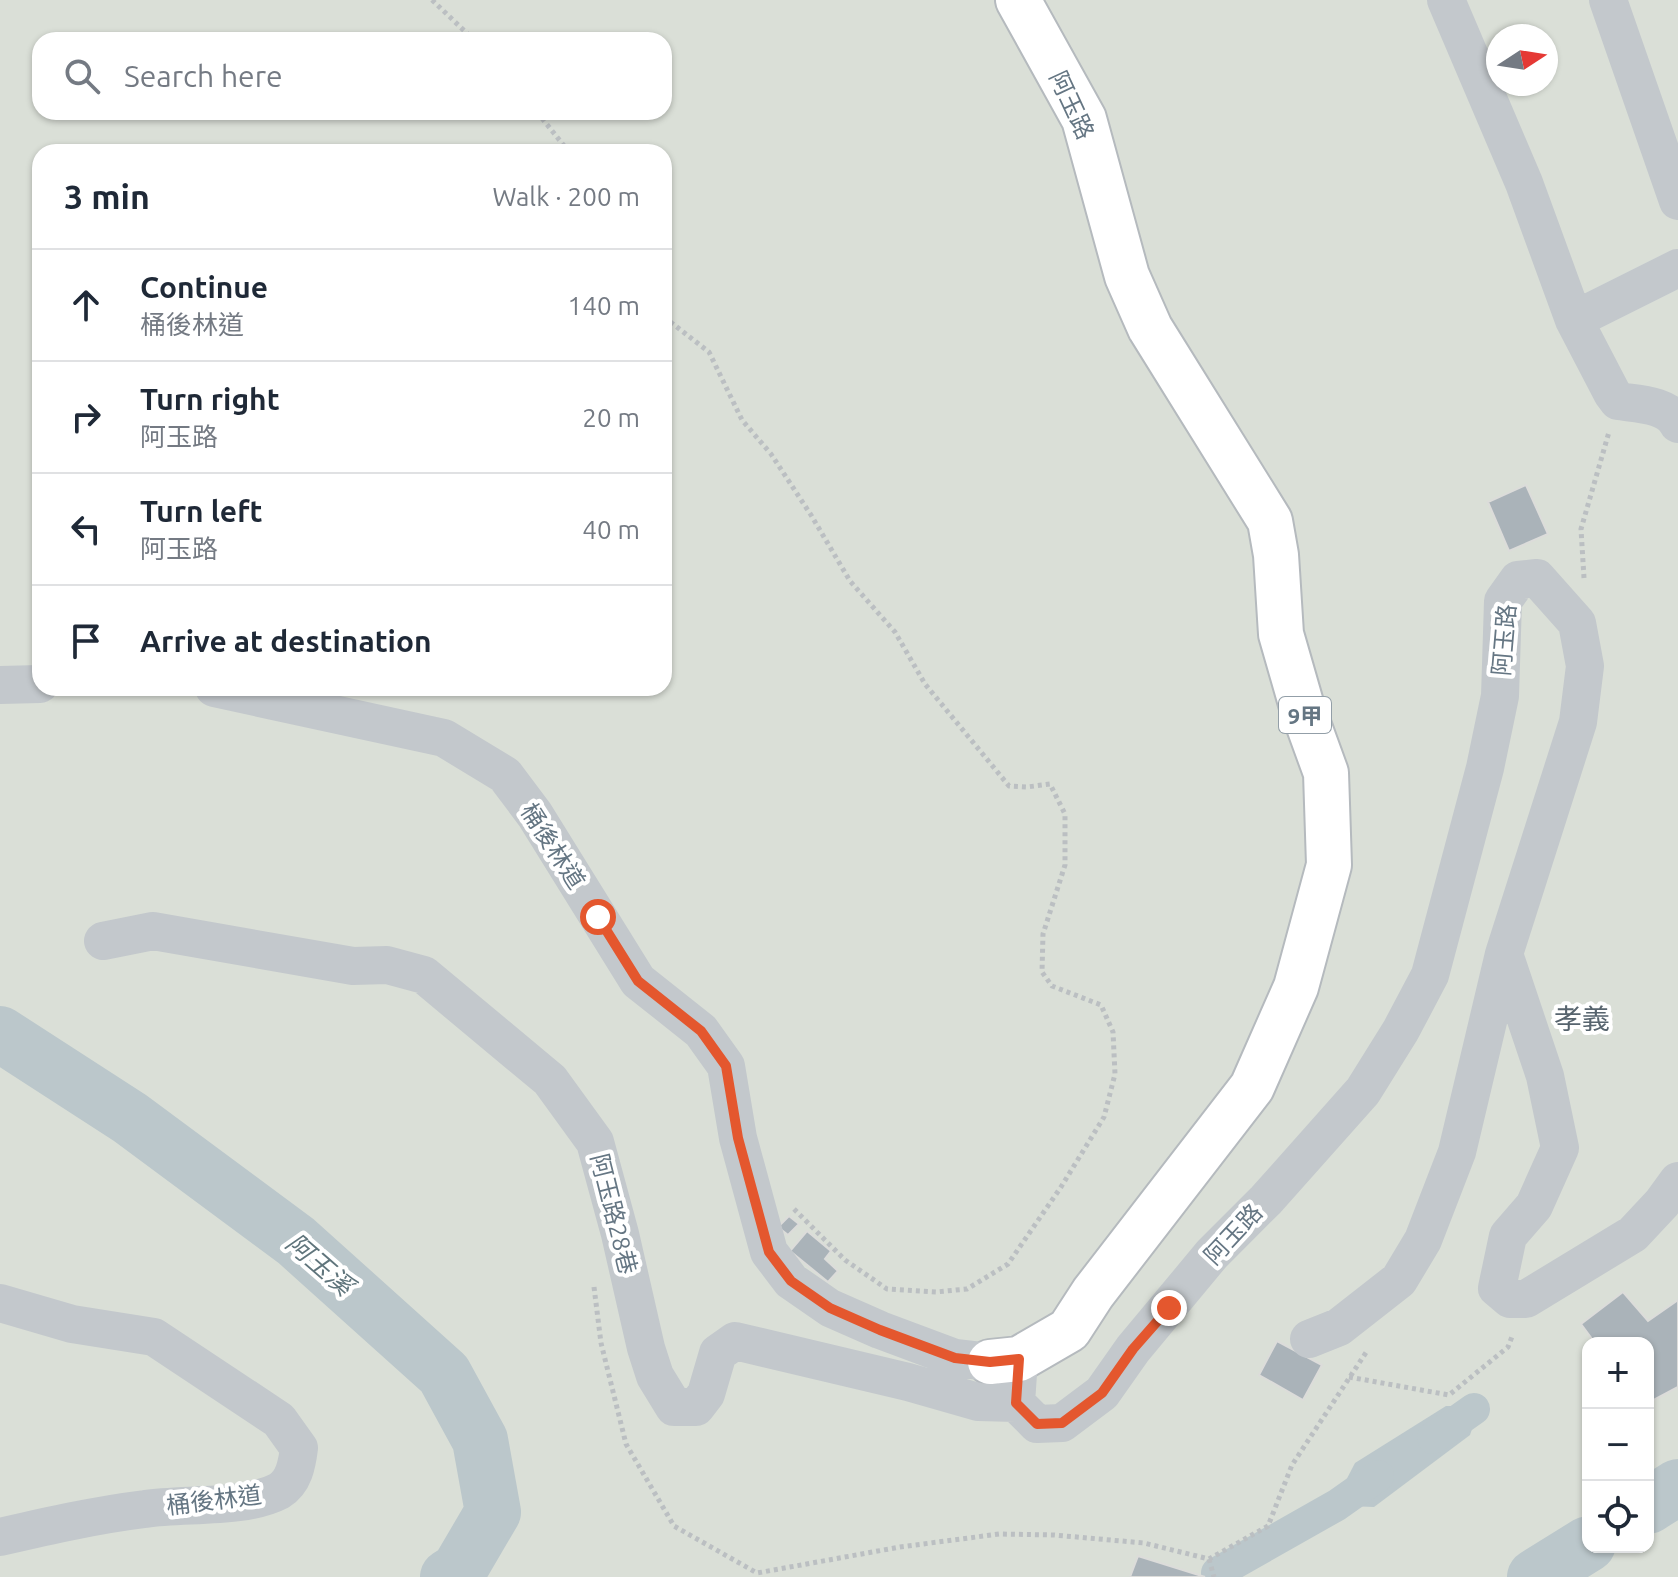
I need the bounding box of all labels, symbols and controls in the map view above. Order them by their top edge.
north arrow [1486,24,1558,96]
search box [32,32,672,120]
icon: search [60,54,104,98]
text: Search here [124,59,283,93]
street label: 阿玉路 [1045,67,1099,143]
text: 3 min [64,177,150,215]
text: Walk · 200 m [492,182,640,211]
text: Continue [140,270,268,304]
icon: ahead [64,283,108,327]
text: 140 m [568,291,640,320]
text: 桶後林道 [140,310,244,339]
text: Turn right [140,382,280,416]
icon: right [64,395,108,439]
text: 20 m [582,403,640,432]
text: 阿玉路 [140,422,218,451]
text: Turn left [140,494,262,528]
icon: left [64,507,108,551]
text: 40 m [582,515,640,544]
text: 阿玉路 [140,534,218,563]
street label: 阿玉路 [1487,603,1521,677]
icon: arrive [64,619,108,663]
text: Arrive at destination [140,624,432,658]
road number: 9甲 [1279,697,1331,733]
street label: 桶後林道 [516,798,590,894]
route start [580,899,616,935]
district label: 孝義 [1554,1003,1610,1034]
street label: 阿玉路28巷 [586,1151,642,1277]
street label: 阿玉路 [1199,1198,1267,1270]
water label: 阿玉溪 [281,1227,362,1303]
route end [1151,1290,1187,1326]
map controls [1582,1337,1654,1553]
button: + [1582,1337,1654,1409]
button: − [1582,1409,1654,1481]
street label: 桶後林道 [165,1481,263,1519]
button: locate [1582,1481,1654,1553]

